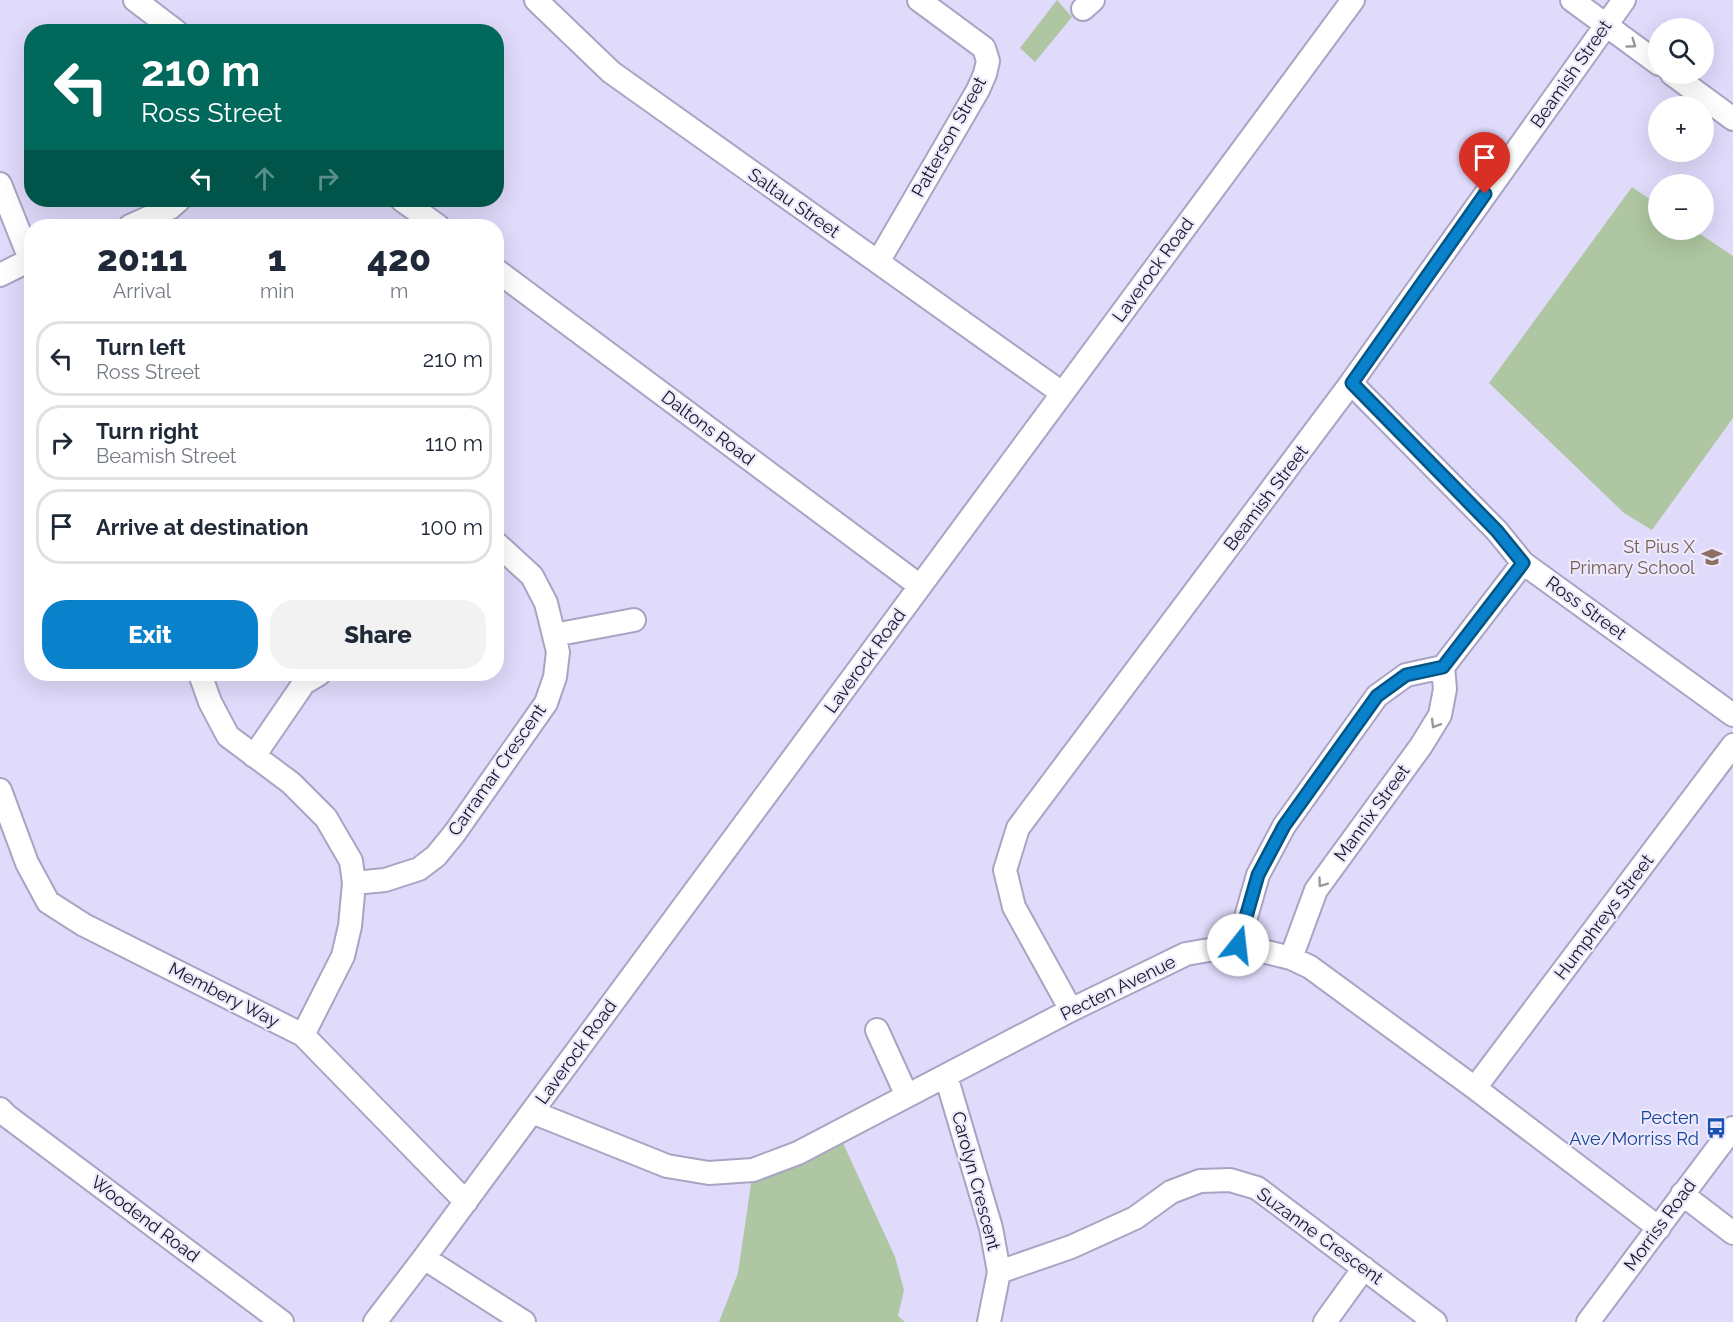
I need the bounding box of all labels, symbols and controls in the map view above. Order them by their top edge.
street label: Beamish Street [1526,16,1615,132]
map controls [1648,18,1714,240]
button: search [1648,18,1714,84]
one-way arrow [1626,37,1637,48]
text: 210 m [141,47,260,96]
icon: left [42,48,120,126]
street label: Patterson Street [907,73,990,200]
button: + [1648,96,1714,162]
text: Ross Street [141,97,282,128]
pin [1459,132,1510,194]
icon: arrive [1468,141,1501,174]
icon: left [185,162,218,195]
icon: ahead [248,162,281,195]
icon: right [311,162,344,195]
street label: Saltau Street [745,163,844,242]
button: − [1648,174,1714,240]
street label: Laverock Road [1108,213,1197,326]
text: 20:11 [97,237,187,279]
text: 1 [268,237,287,279]
text: 420 [367,237,431,279]
text: Arrival [113,279,171,303]
text: min [260,279,294,303]
text: m [390,279,408,303]
text: Turn left [96,334,186,360]
icon: left [45,342,78,375]
text: 210 m [423,346,483,372]
text: Ross Street [96,360,201,384]
street label: Daltons Road [658,386,759,469]
text: Turn right [96,418,199,444]
icon: right [45,426,78,459]
text: 110 m [425,430,483,456]
street label: Beamish Street [1219,441,1312,555]
text: Beamish Street [96,444,237,468]
icon: arrive [45,510,78,543]
text: Arrive at destination [96,514,309,540]
text: 100 m [421,514,483,540]
place label: St Pius X Primary School [1569,536,1696,578]
school or university icon: St Pius X Primary School [1700,545,1724,569]
street label: Ross Street [1542,571,1631,644]
button: Exit [42,600,258,669]
button: Share [270,600,486,669]
street label: Laverock Road [820,604,909,717]
street label: Carramar Crescent [443,700,550,840]
one-way arrow [1430,718,1442,728]
street label: Mannix Street [1330,760,1414,865]
street label: Humphreys Street [1550,850,1657,983]
one-way arrow [1318,876,1329,887]
position arrow [1206,913,1270,977]
street label: Pecten Avenue [1057,950,1179,1025]
street label: Membery Way [165,958,283,1032]
street label: Laverock Road [531,995,620,1108]
place label: Pecten Ave/Morriss Rd [1569,1107,1699,1149]
street label: Carolyn Crescent [948,1109,1005,1253]
bus stop icon: Pecten Ave/Morriss Rd [1704,1116,1728,1140]
street label: Woodend Road [87,1171,204,1266]
street label: Morriss Road [1619,1175,1700,1275]
street label: Suzanne Crescent [1253,1183,1387,1288]

